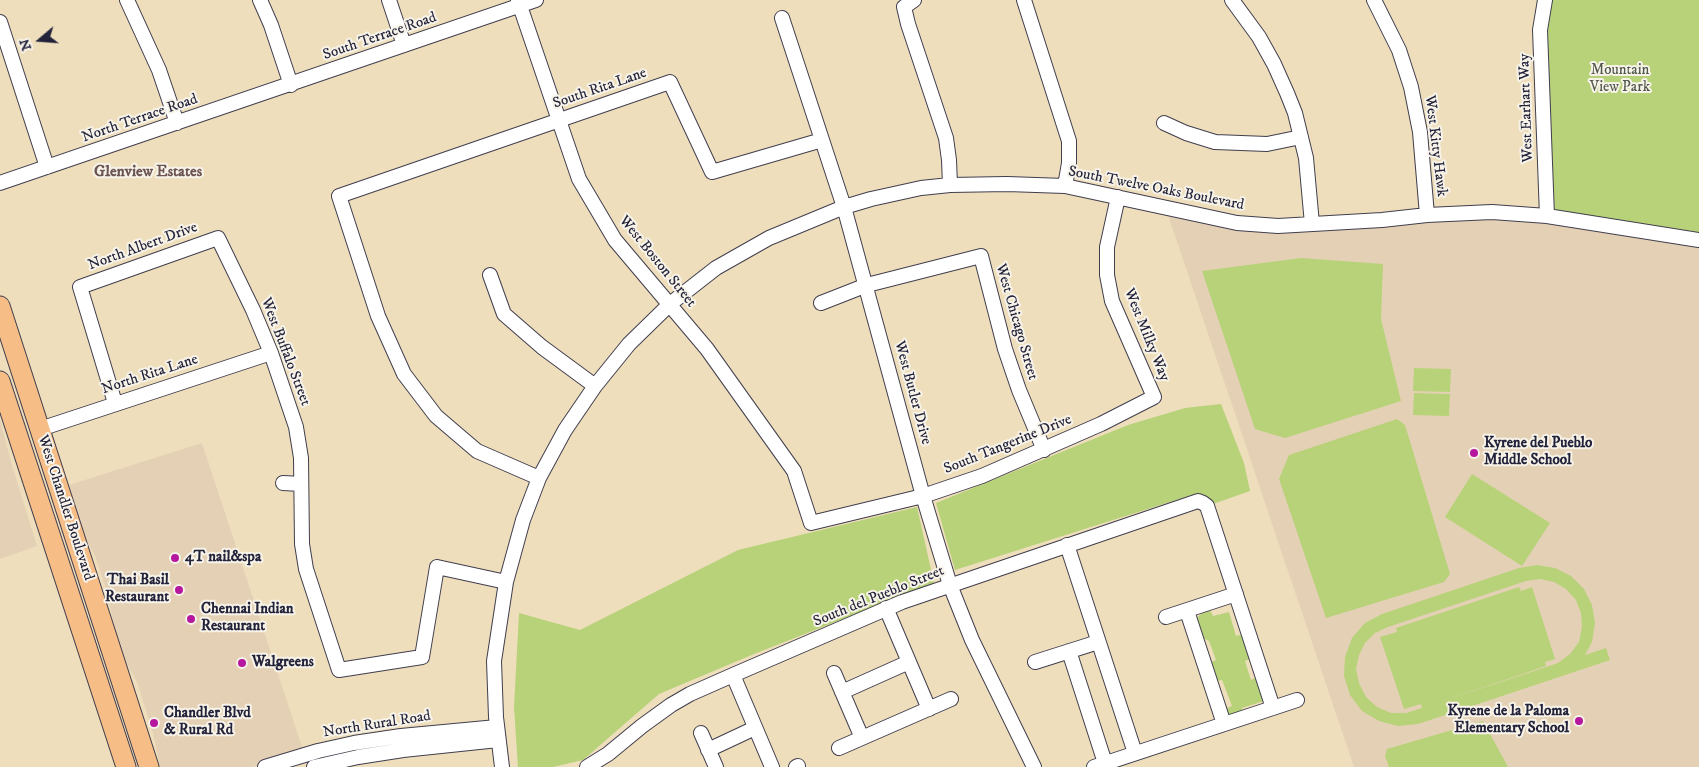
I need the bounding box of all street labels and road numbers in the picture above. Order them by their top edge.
street label: South Terrace Road [321,9,439,65]
street label: West Earhart Way [1516,53,1538,163]
street label: South Rita Lane [551,65,649,113]
street label: North Terrace Road [80,91,200,147]
street label: West Kitty Hawk [1420,94,1450,198]
street label: South Twelve Oaks Boulevard [1067,163,1245,215]
street label: West Boston Street [615,213,699,311]
street label: North Albert Drive [86,219,200,275]
street label: West Chicago Street [991,262,1041,382]
street label: West Milky Way [1119,286,1173,384]
street label: West Buffalo Street [256,295,314,409]
street label: West Butler Drive [890,339,934,447]
street label: North Rita Lane [100,351,200,399]
street label: South Tangerine Drive [942,411,1074,479]
street label: West Chandler Boulevard [33,433,97,583]
street label: South del Pueblo Street [811,563,947,631]
street label: North Rural Road [322,708,432,742]

